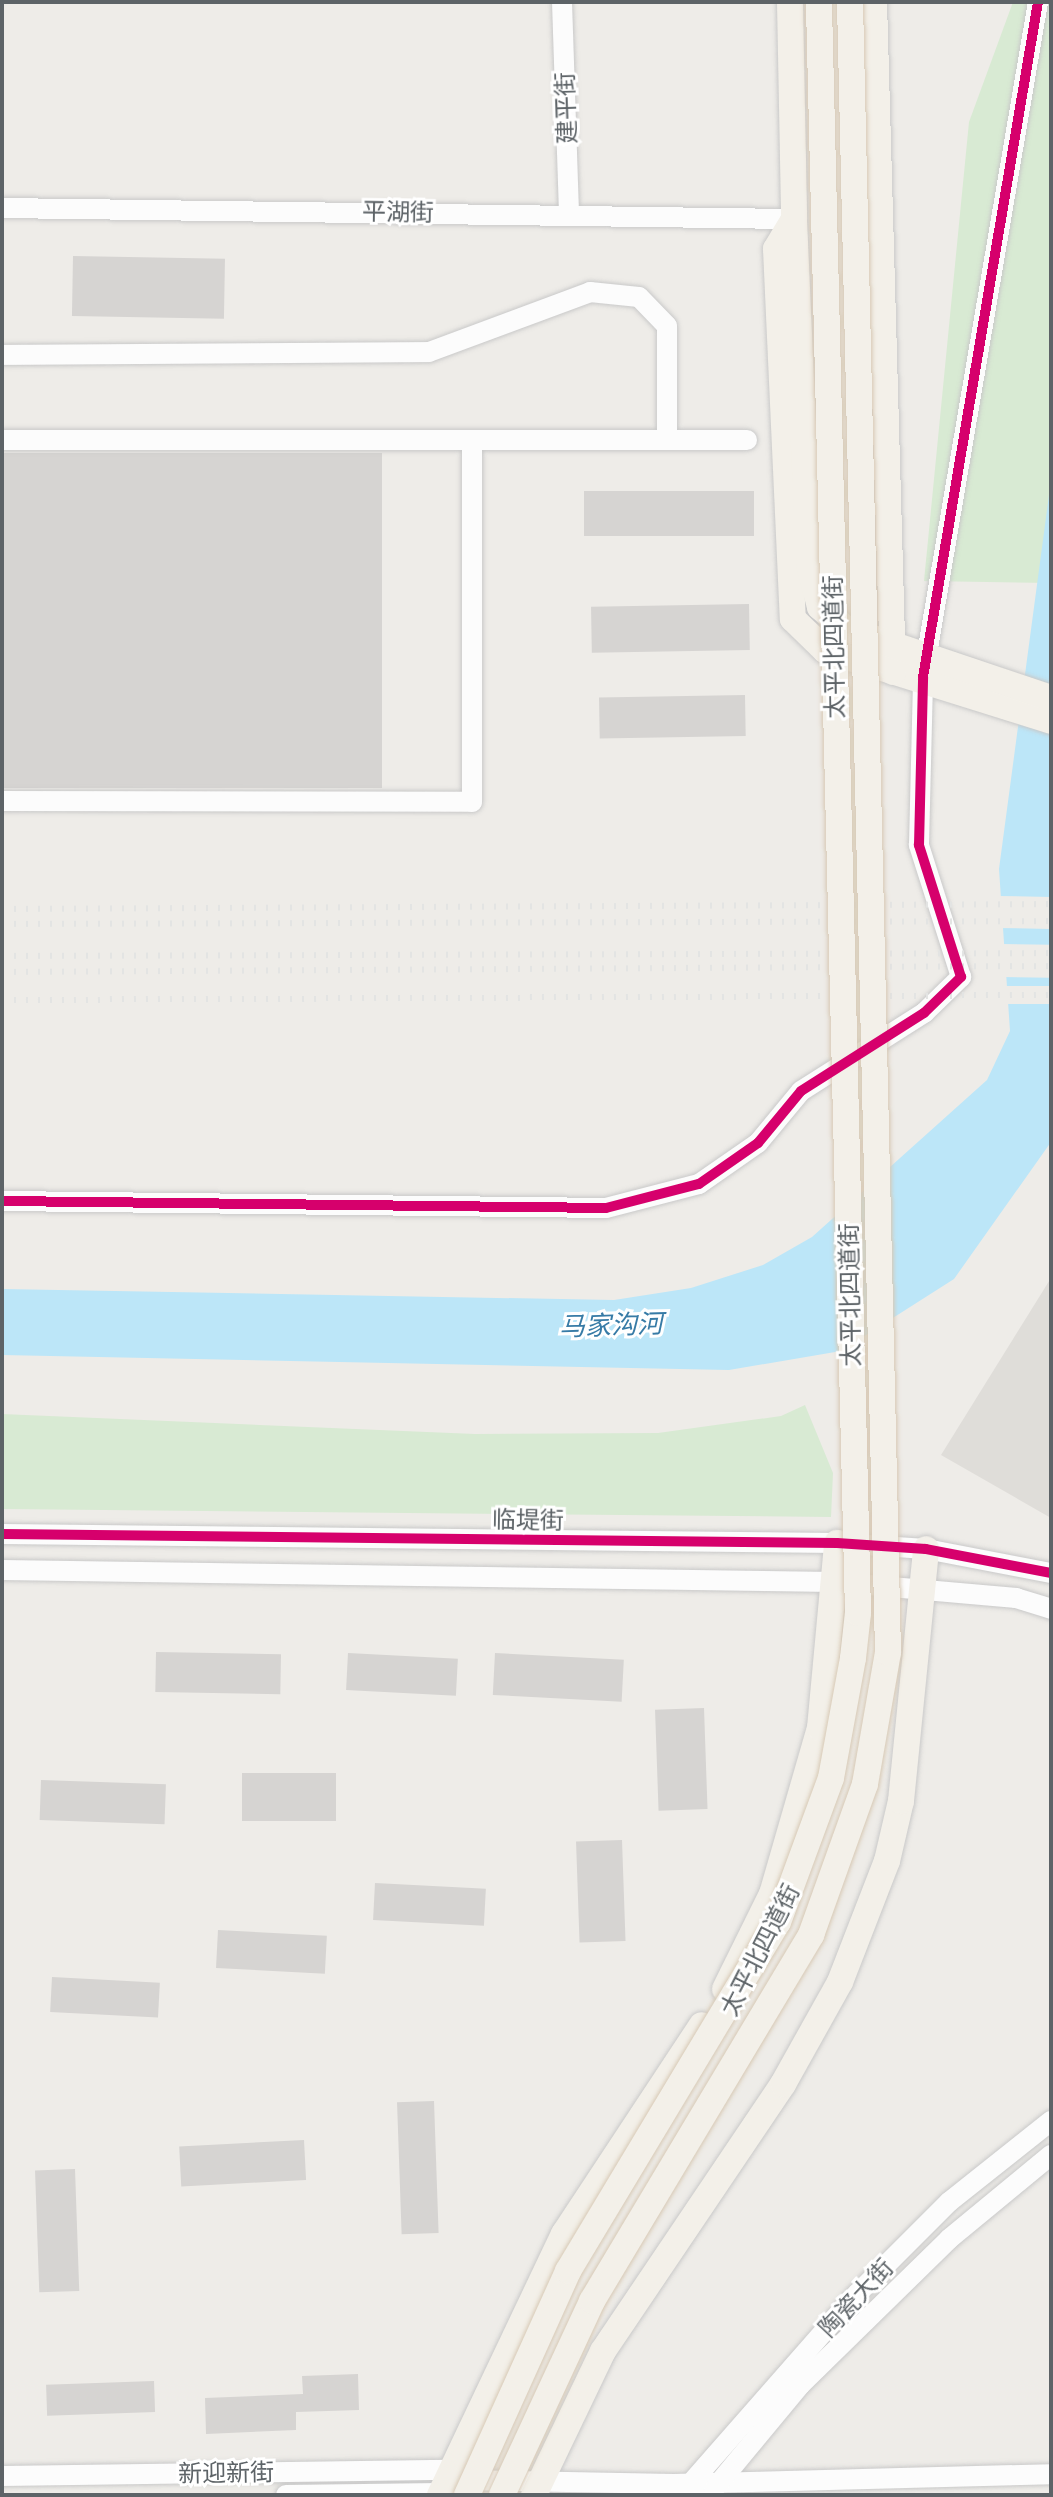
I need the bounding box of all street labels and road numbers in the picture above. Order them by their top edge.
street label: 建平街 [550,72,582,144]
street label: 平湖街 [362,197,434,227]
street label: 太平北四道街 [818,575,850,719]
street label: 太平北四道街 [834,1223,866,1367]
street label: 临堤街 [492,1505,564,1535]
street label: 太平北四道街 [714,1879,806,2021]
street label: 陶瓷大街 [813,2253,899,2343]
street label: 新迎新街 [178,2458,274,2488]

